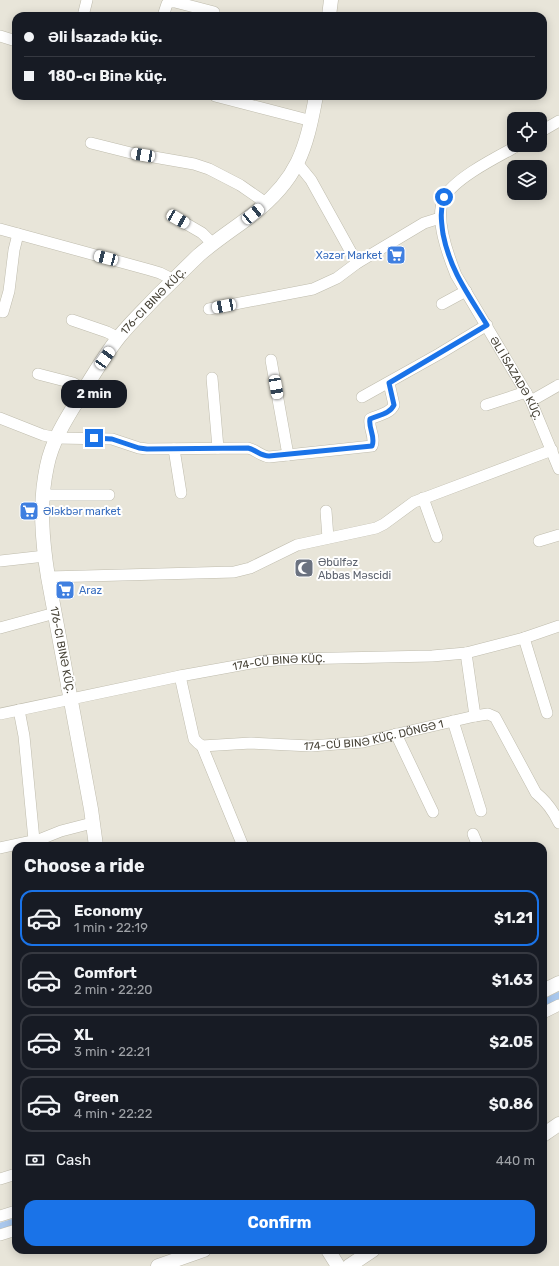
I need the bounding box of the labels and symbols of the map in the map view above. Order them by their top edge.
car [130,147,156,163]
route start [435,188,453,206]
car [240,202,266,226]
car [165,208,191,230]
supermarket icon: Xəzər Market [385,244,407,266]
car [93,249,119,267]
place label: Xəzər Market [316,249,383,262]
street label: 176-CI BINƏ KÜÇ. [117,265,189,337]
car [211,298,237,314]
street label: ƏLI İSAZADƏ KÜÇ. [487,334,545,422]
car [93,345,117,371]
car [268,374,284,400]
callout: 2 min [61,380,127,408]
route end [85,429,103,447]
supermarket icon: Ələkbər market [18,500,40,522]
place label: Ələkbər market [43,505,122,518]
place label: Əbülfəz Abbas Məscidi [318,556,391,582]
mosque icon: Əbülfəz Abbas Məscidi [293,557,315,579]
supermarket icon: Araz [54,579,76,601]
place label: Araz [79,584,103,597]
street label: 176-CI BINƏ KÜÇ. [47,605,77,695]
street label: 174-CÜ BINƏ KÜÇ. [231,652,326,673]
street label: 174-CÜ BINƏ KÜÇ. DÖNGƏ 1 [303,717,445,753]

